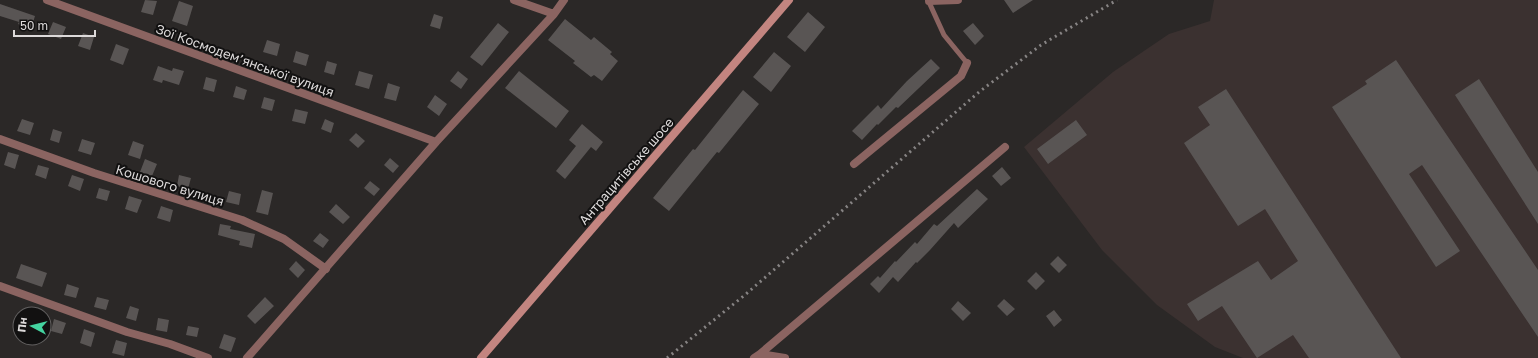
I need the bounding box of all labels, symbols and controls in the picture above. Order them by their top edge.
scale bar [14,12,95,38]
text: 50 m [20,18,48,33]
street label: Зої Космодем’янської вулиця [154,20,336,100]
street label: Антрацитівське шосе [575,114,677,228]
street label: Кошового вулиця [114,161,226,209]
north arrow [12,306,52,346]
text: Пн [14,316,29,333]

